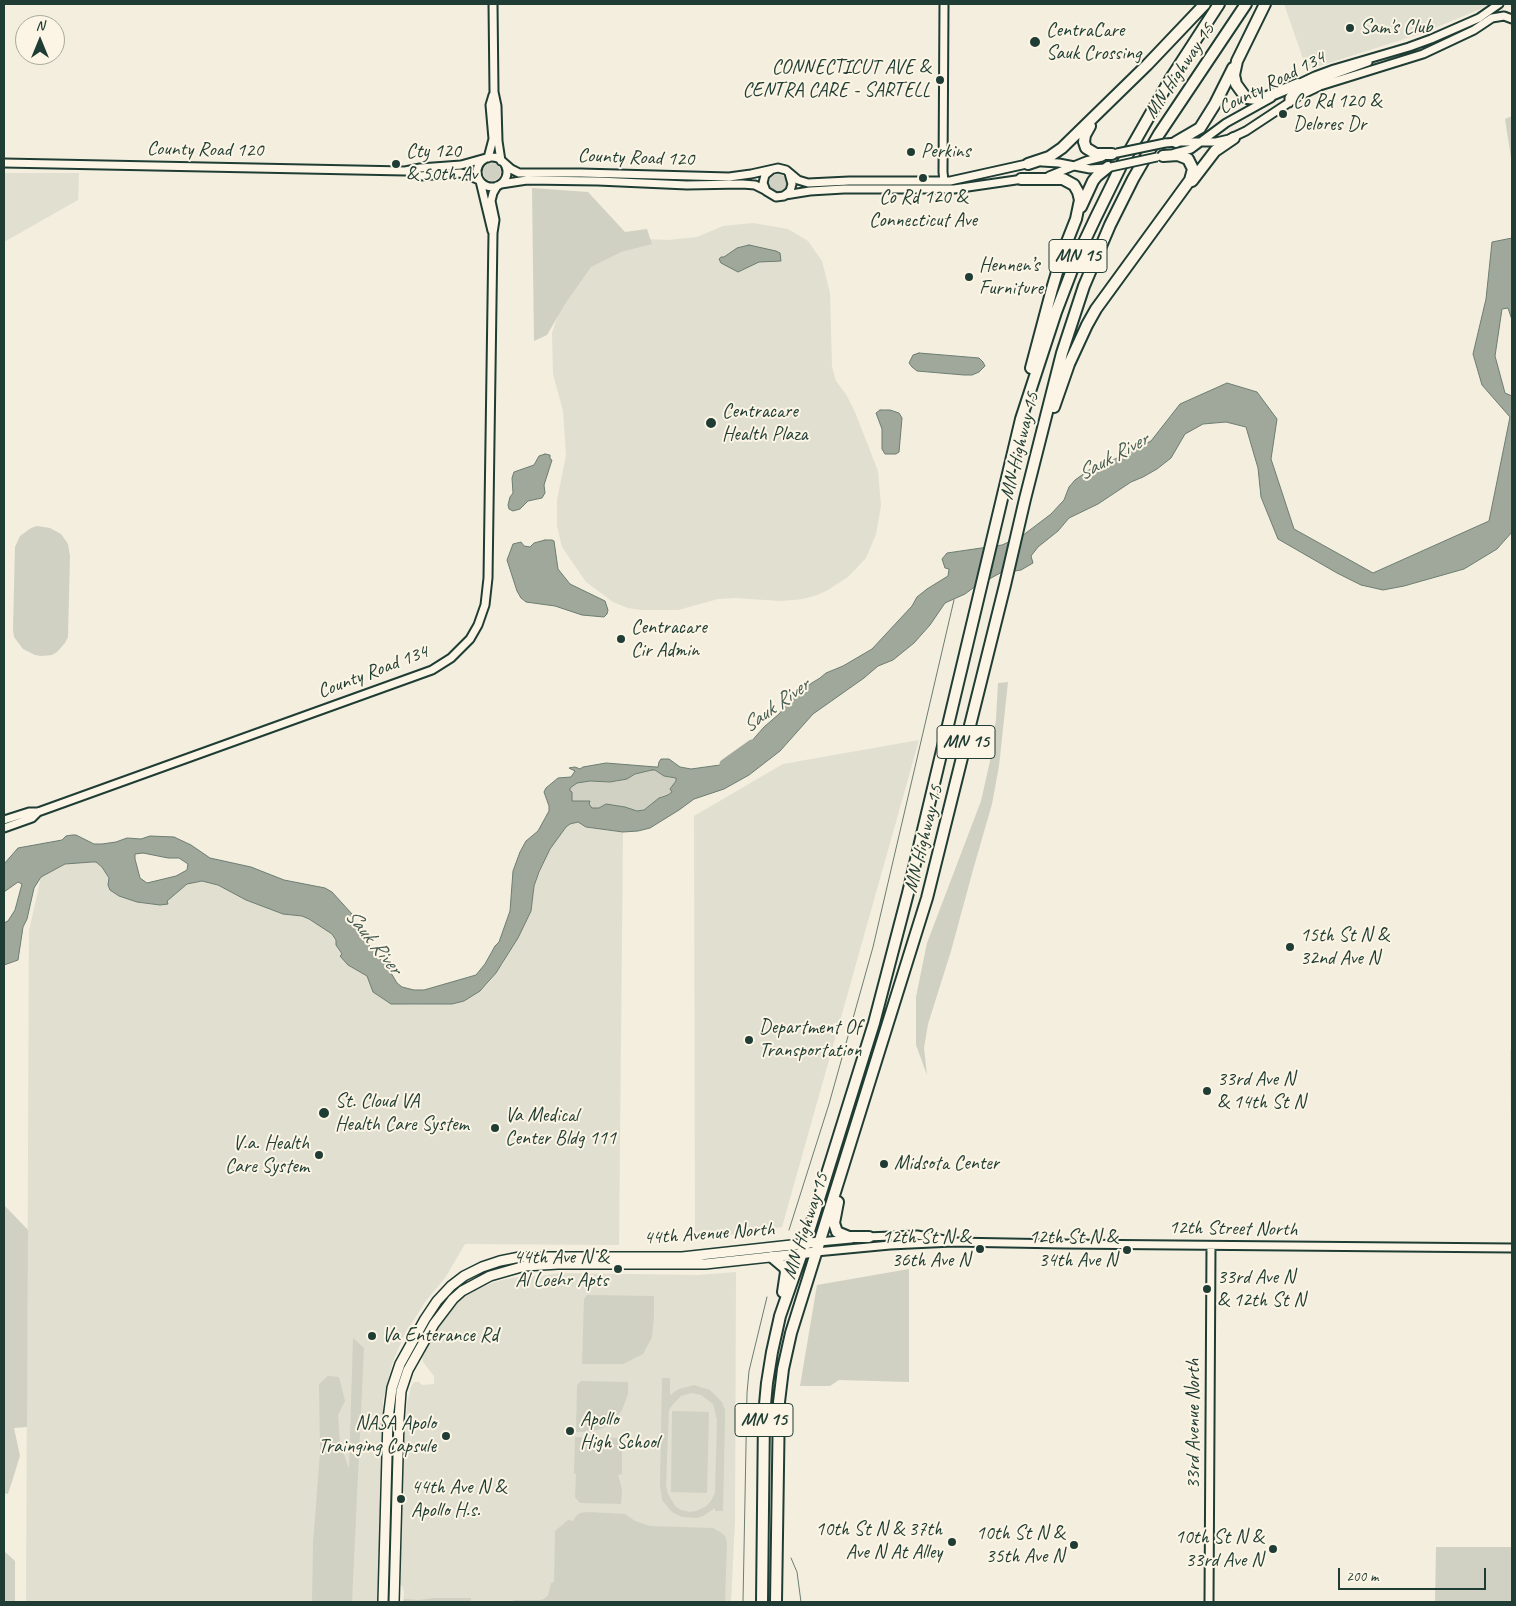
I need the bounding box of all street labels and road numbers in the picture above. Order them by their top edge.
street label: MN Highway 15 [1139,19,1221,123]
street label: County Road 134 [1215,46,1329,120]
street label: County Road 120 [147,137,263,163]
street label: County Road 120 [577,144,695,172]
road number: MN 15 [1049,240,1107,272]
street label: MN Highway 15 [995,390,1045,502]
street label: County Road 134 [314,640,432,704]
road number: MN 15 [937,726,995,759]
street label: MN Highway 15 [899,783,949,895]
street label: MN Highway 15 [778,1170,834,1282]
street label: 12th Street North [1168,1216,1298,1242]
street label: 44th Avenue North [643,1217,775,1251]
street label: 33rd Avenue North [1182,1359,1206,1489]
road number: MN 15 [735,1404,793,1436]

